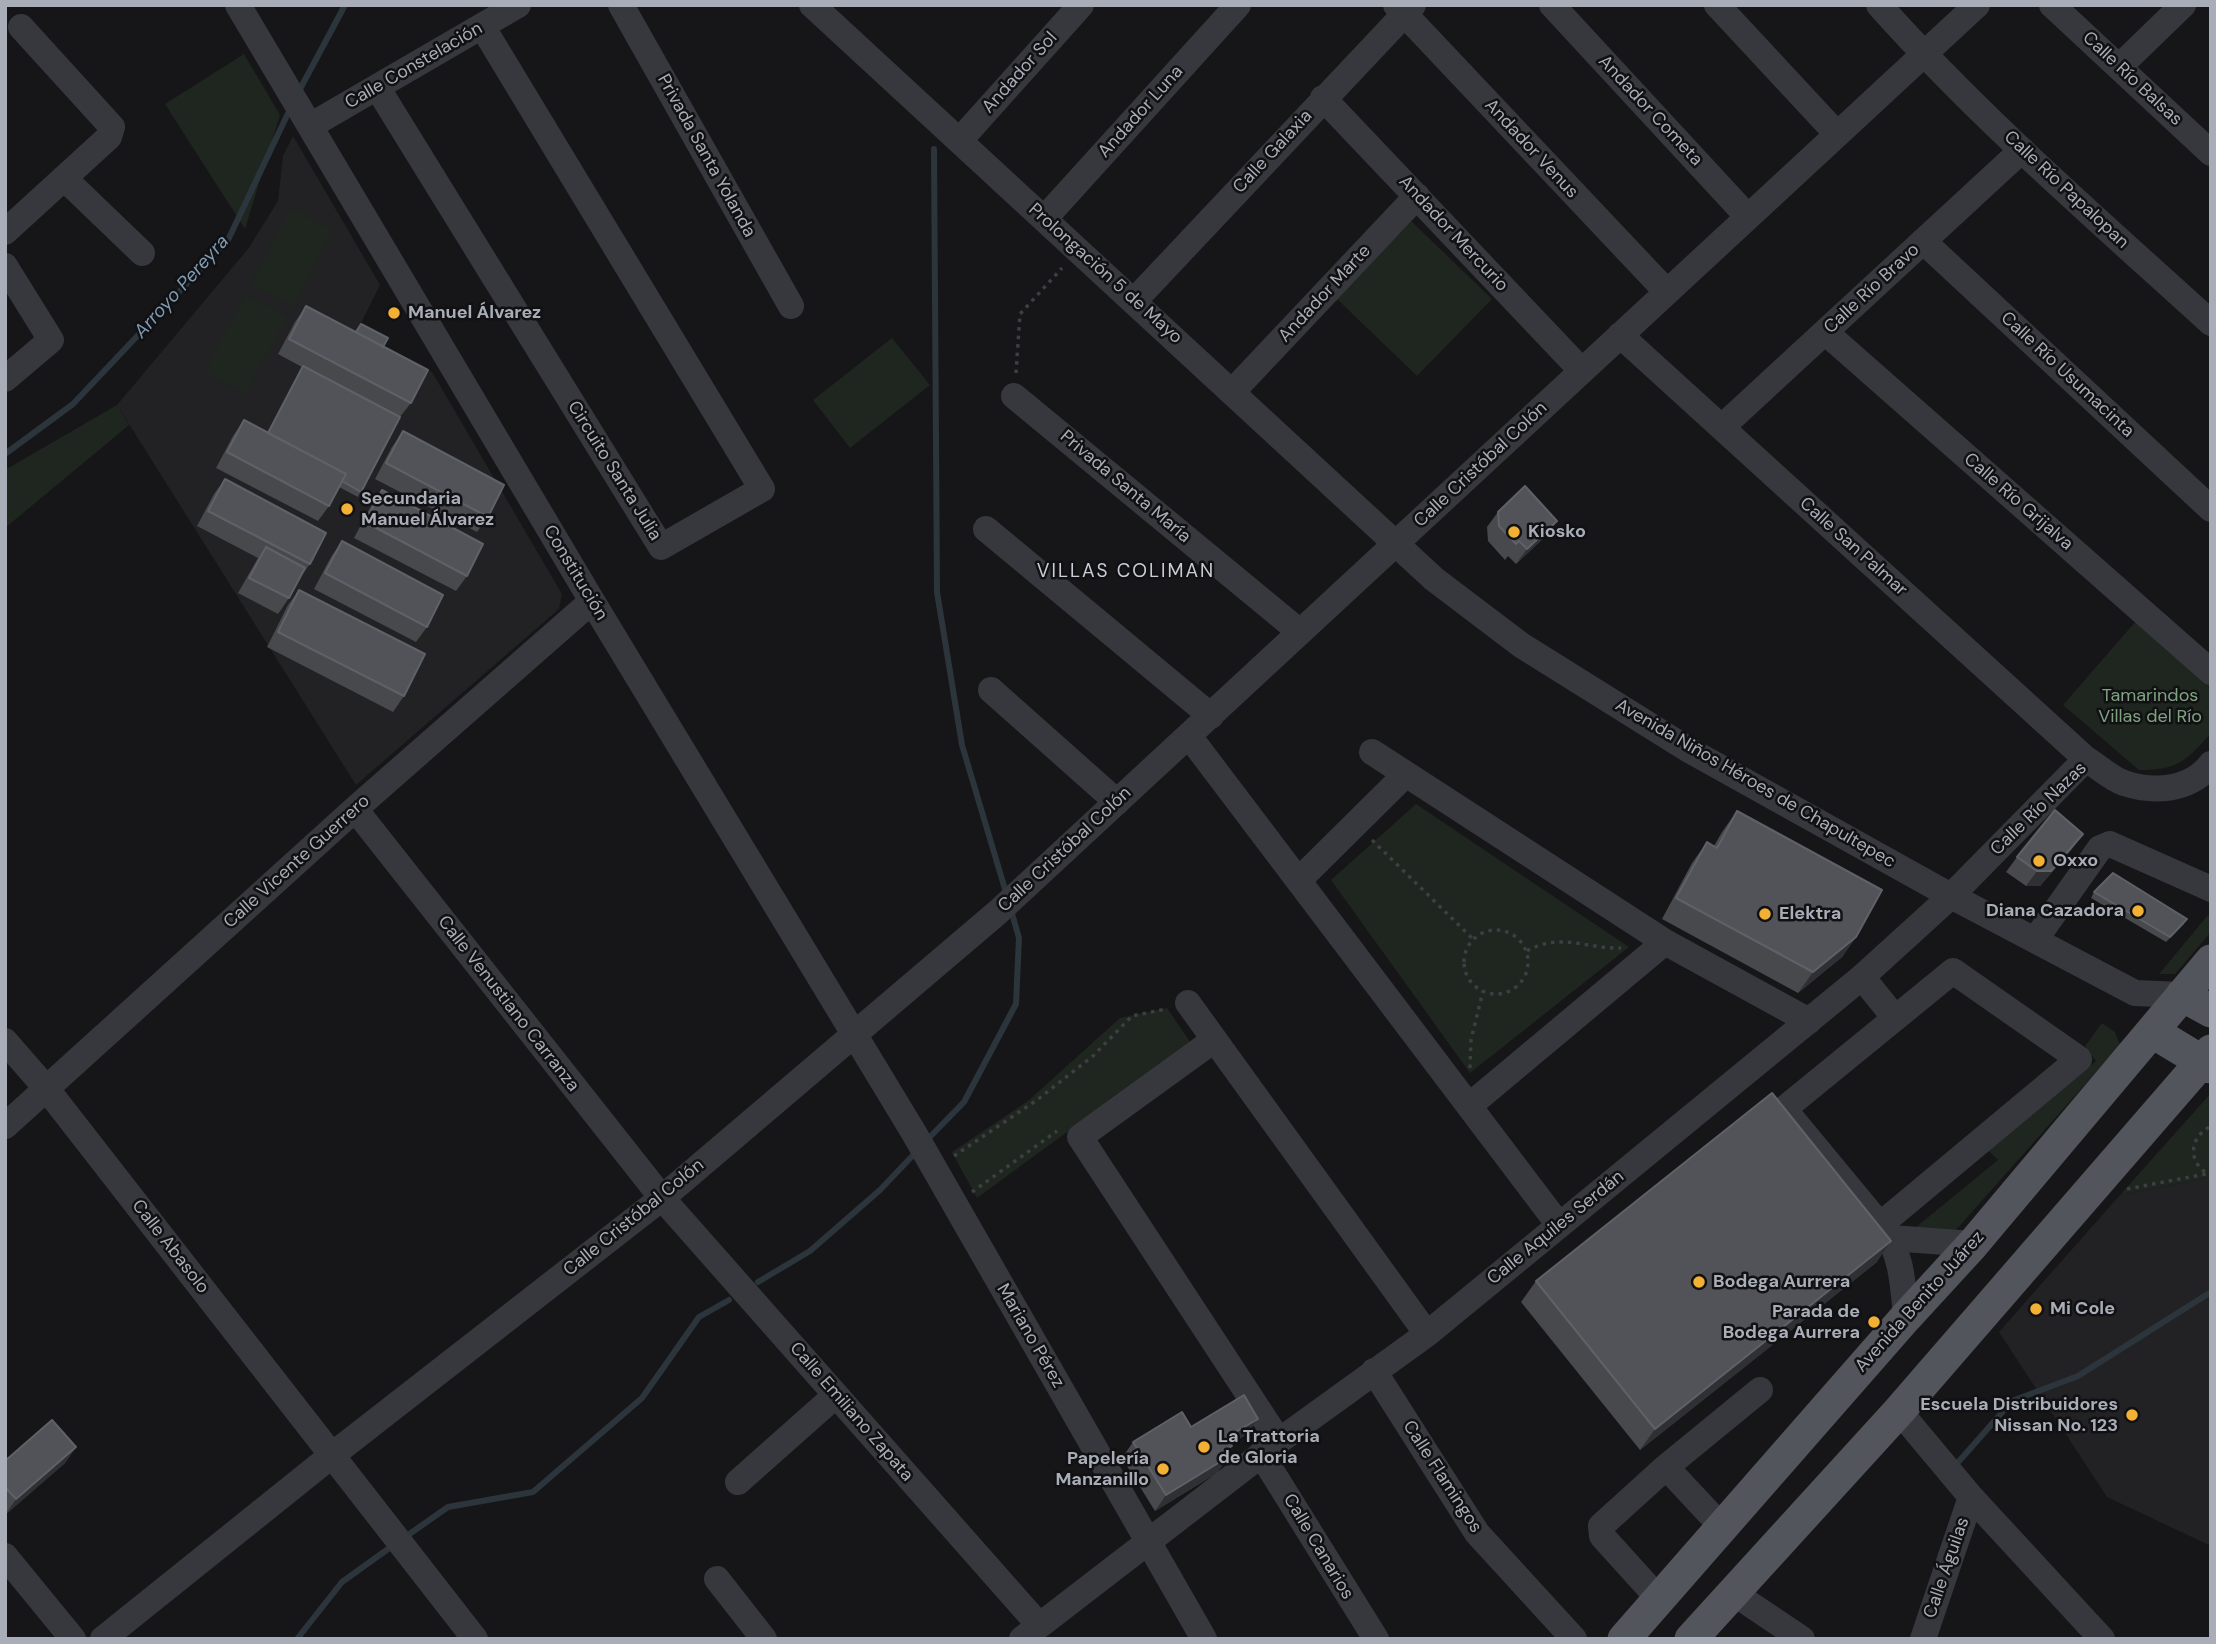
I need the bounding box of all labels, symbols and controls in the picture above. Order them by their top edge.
street label: Calle Constelación [342,18,486,114]
street label: Calle Río Balsas [2078,27,2186,131]
street label: Andador Sol [978,28,1062,118]
street label: Andador Cometa [1593,51,1707,171]
street label: Andador Luna [1094,61,1188,163]
street label: Privada Santa Yolanda [652,71,760,241]
street label: Andador Venus [1480,95,1582,203]
street label: Calle Galaxia [1229,106,1317,198]
street label: Calle Río Papalopan [1999,127,2133,253]
street label: Andador Mercurio [1394,172,1512,296]
street label: Prolongación 5 de Mayo [1024,199,1186,349]
water label: Arroyo Pereyra [130,231,234,343]
street label: Calle Río Bravo [1820,239,1924,339]
street label: Andador Marte [1274,241,1376,347]
place label: Manuel Álvarez [408,302,541,324]
marker: Manuel Álvarez [386,305,402,321]
street label: Calle Río Usumacinta [1996,308,2138,442]
street label: Circuito Santa Julia [562,397,666,545]
street label: Calle Cristóbal Colón [1410,398,1552,532]
street label: Privada Santa María [1055,426,1195,548]
street label: Calle Río Grijalva [1959,449,2077,555]
place label: Secundaria Manuel Álvarez [361,488,494,530]
street label: Calle San Palmar [1795,493,1911,601]
marker: Secundaria Manuel Álvarez [339,501,355,517]
place label: Kiosko [1528,521,1586,543]
street label: Constitución [538,522,612,624]
marker: Kiosko [1506,524,1522,540]
district label: VILLAS COLIMAN [1039,561,1213,583]
park label: Tamarindos Villas del Río [2098,685,2202,728]
street label: Avenida Niños Héroes de Chapultepec [1611,695,1899,873]
street label: Calle Río Nazas [1986,758,2092,860]
street label: Calle Cristóbal Colón [994,783,1136,917]
street label: Calle Vicente Guerrero [219,791,375,933]
place label: Oxxo [2053,850,2098,872]
marker: Oxxo [2031,853,2047,869]
place label: Diana Cazadora [1986,900,2124,922]
place label: Elektra [1779,903,1841,925]
marker: Diana Cazadora [2130,903,2146,919]
marker: Elektra [1757,906,1773,922]
street label: Calle Venustiano Carranza [433,912,583,1096]
street label: Calle Cristóbal Colón [560,1155,708,1281]
street label: Calle Aquiles Serdán [1483,1166,1629,1290]
street label: Calle Abasolo [127,1196,213,1298]
street label: Avenida Benito Juárez [1851,1227,1989,1377]
place label: Bodega Aurrera [1713,1271,1850,1293]
marker: Bodega Aurrera [1691,1274,1707,1290]
street label: Mariano Pérez [992,1280,1068,1392]
place label: Mi Cole [2050,1298,2115,1320]
place label: Parada de Bodega Aurrera [1723,1301,1860,1344]
marker: Mi Cole [2028,1301,2044,1317]
marker: Parada de Bodega Aurrera [1866,1314,1882,1330]
street label: Calle Emiliano Zapata [785,1338,917,1486]
place label: Escuela Distribuidores Nissan No. 123 [1920,1394,2118,1436]
marker: Escuela Distribuidores Nissan No. 123 [2124,1407,2140,1423]
street label: Calle Flamingos [1398,1417,1486,1537]
place label: La Trattoria de Gloria [1218,1426,1320,1468]
marker: La Trattoria de Gloria [1196,1439,1212,1455]
place label: Papelería Manzanillo [1055,1448,1149,1490]
marker: Papelería Manzanillo [1155,1461,1171,1477]
street label: Calle Canarios [1278,1490,1358,1604]
street label: Calle Águilas [1920,1515,1974,1621]

